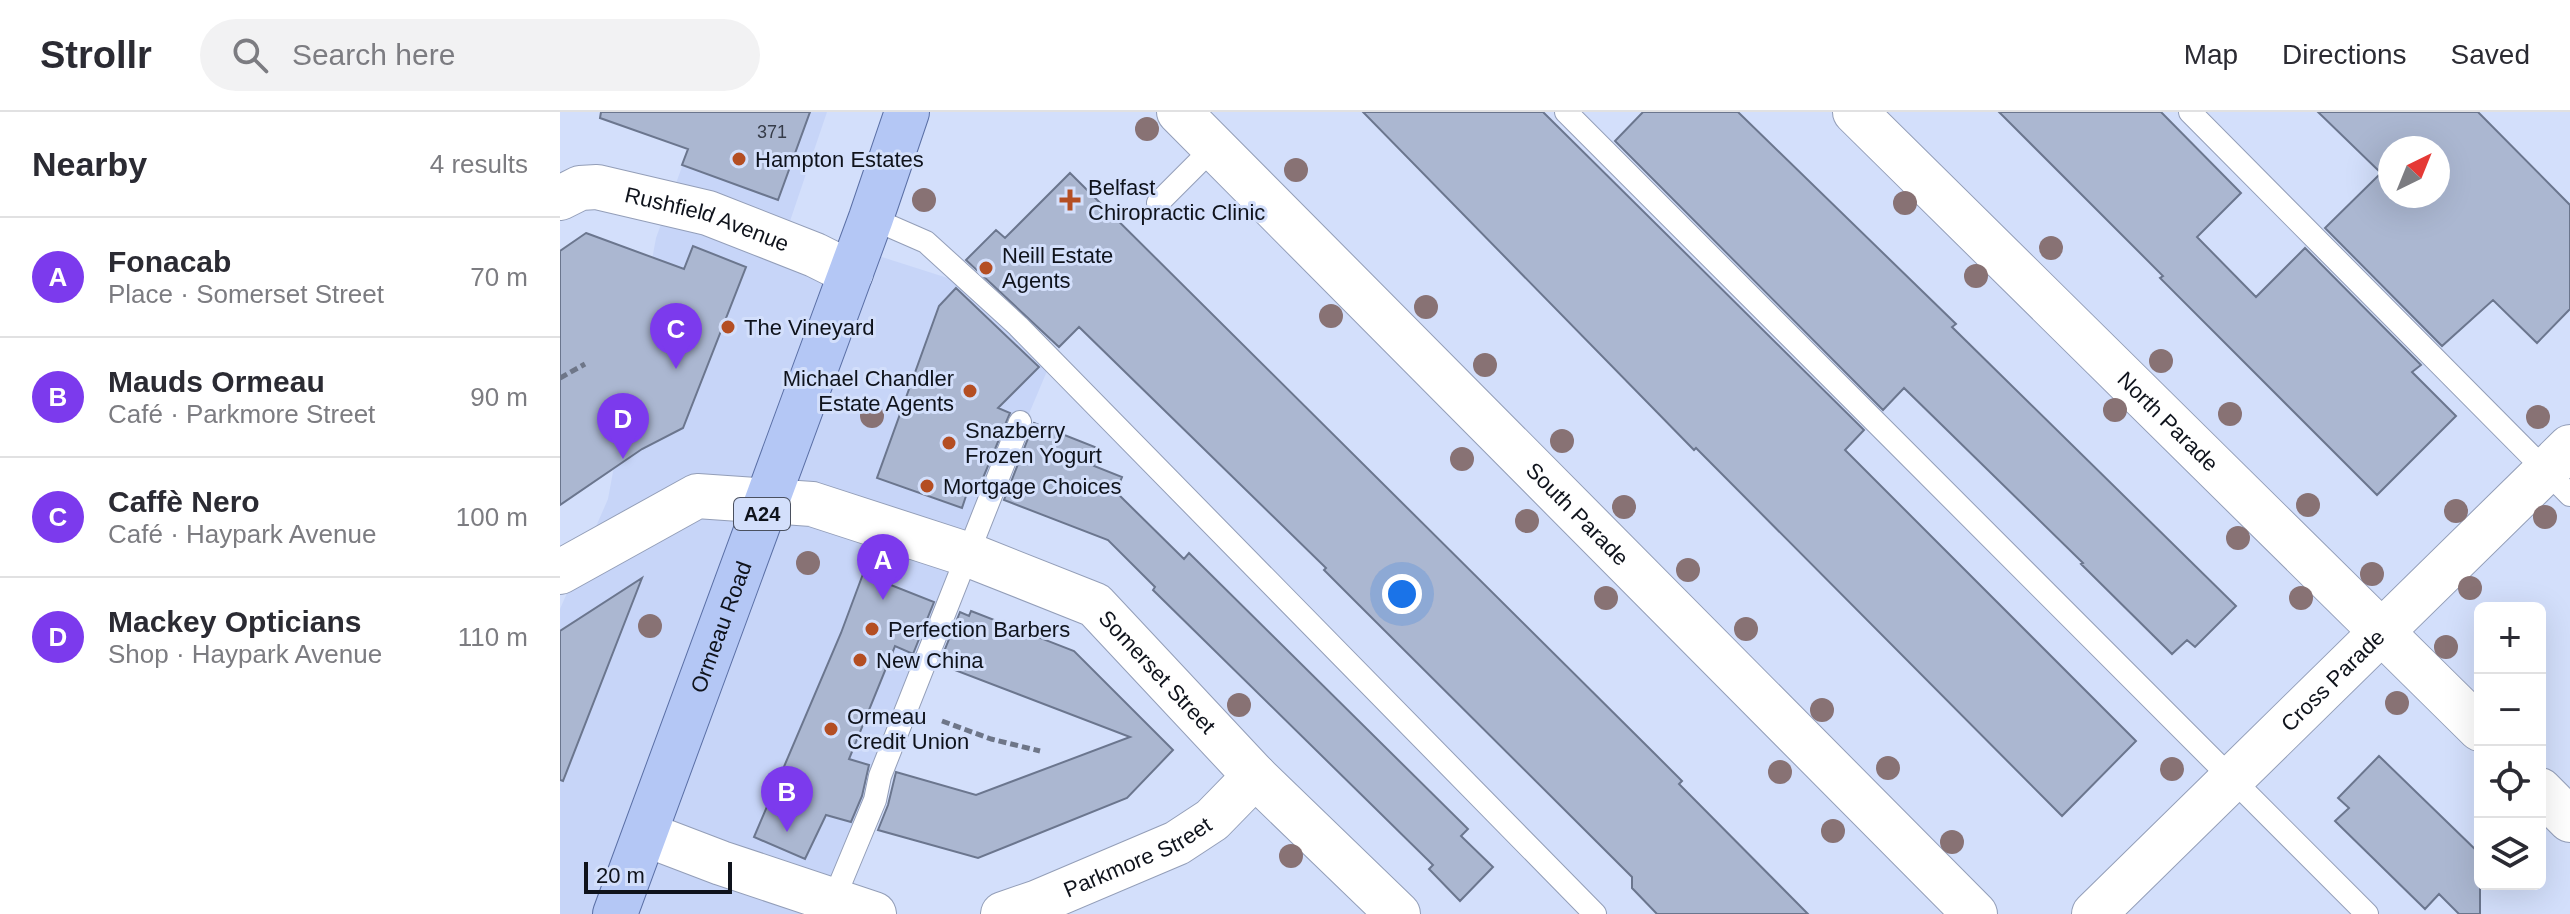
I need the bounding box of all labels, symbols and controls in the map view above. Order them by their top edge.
search box [200,19,760,91]
icon: search [228,33,272,77]
text: Strollr [40,34,152,76]
text: Search here [292,38,455,71]
text: Map [2184,39,2238,70]
text: Directions [2282,39,2407,70]
text: Saved [2451,39,2530,70]
house number: 371 [757,122,787,142]
north arrow [2378,136,2450,208]
text: Nearby [32,145,147,183]
place label: Hampton Estates [755,147,924,172]
text: 4 results [430,149,528,179]
marker: Hampton Estates [730,150,748,168]
place label: Belfast Chiropractic Clinic [1088,175,1265,225]
street label: Rushfield Avenue [622,181,793,256]
marker: Belfast Chiropractic Clinic [1059,189,1081,211]
place label: Neill Estate Agents [1002,243,1113,293]
text: Fonacab [108,245,231,278]
marker: Neill Estate Agents [977,259,995,277]
text: A [49,262,67,292]
text: 70 m [470,262,528,292]
text: Place · Somerset Street [108,279,384,309]
pin: C [650,303,702,369]
place label: The Vineyard [744,315,874,340]
marker: The Vineyard [719,318,737,336]
text: Mauds Ormeau [108,365,325,398]
place label: Michael Chandler Estate Agents [783,366,954,416]
street label: North Parade [2113,366,2224,476]
text: B [49,382,67,412]
text: 90 m [470,382,528,412]
marker: Michael Chandler Estate Agents [961,382,979,400]
pin: D [597,393,649,459]
text: Café · Parkmore Street [108,399,375,429]
place label: Snazberry Frozen Yogurt [965,418,1102,468]
marker: Snazberry Frozen Yogurt [940,434,958,452]
street label: South Parade [1521,457,1634,570]
place label: Mortgage Choices [943,474,1122,499]
marker: Mortgage Choices [918,477,936,495]
text: Caffè Nero [108,485,260,518]
road number: A24 [734,498,790,530]
text: C [49,502,67,532]
text: 100 m [456,502,528,532]
text: Café · Haypark Avenue [108,519,376,549]
pin: A [857,534,909,600]
street label: Ormeau Road [685,558,756,696]
your location [1382,574,1422,614]
map controls [2474,602,2546,890]
button: + [2474,602,2546,674]
text: Mackey Opticians [108,605,361,638]
street label: Somerset Street [1094,605,1221,738]
place label: Perfection Barbers [888,617,1070,642]
marker: Perfection Barbers [863,620,881,638]
text: D [49,622,67,652]
text: 110 m [458,622,528,652]
street label: Cross Parade [2276,624,2389,736]
text: Shop · Haypark Avenue [108,639,382,669]
place label: New China [876,648,984,673]
marker: New China [851,651,869,669]
button: − [2474,674,2546,746]
place label: Ormeau Credit Union [847,704,969,754]
marker: Ormeau Credit Union [822,720,840,738]
button: locate [2474,746,2546,818]
pin: B [761,766,813,832]
street label: Parkmore Street [1060,812,1216,902]
button: layers [2474,818,2546,890]
scale bar [584,858,732,894]
text: 20 m [596,863,645,888]

